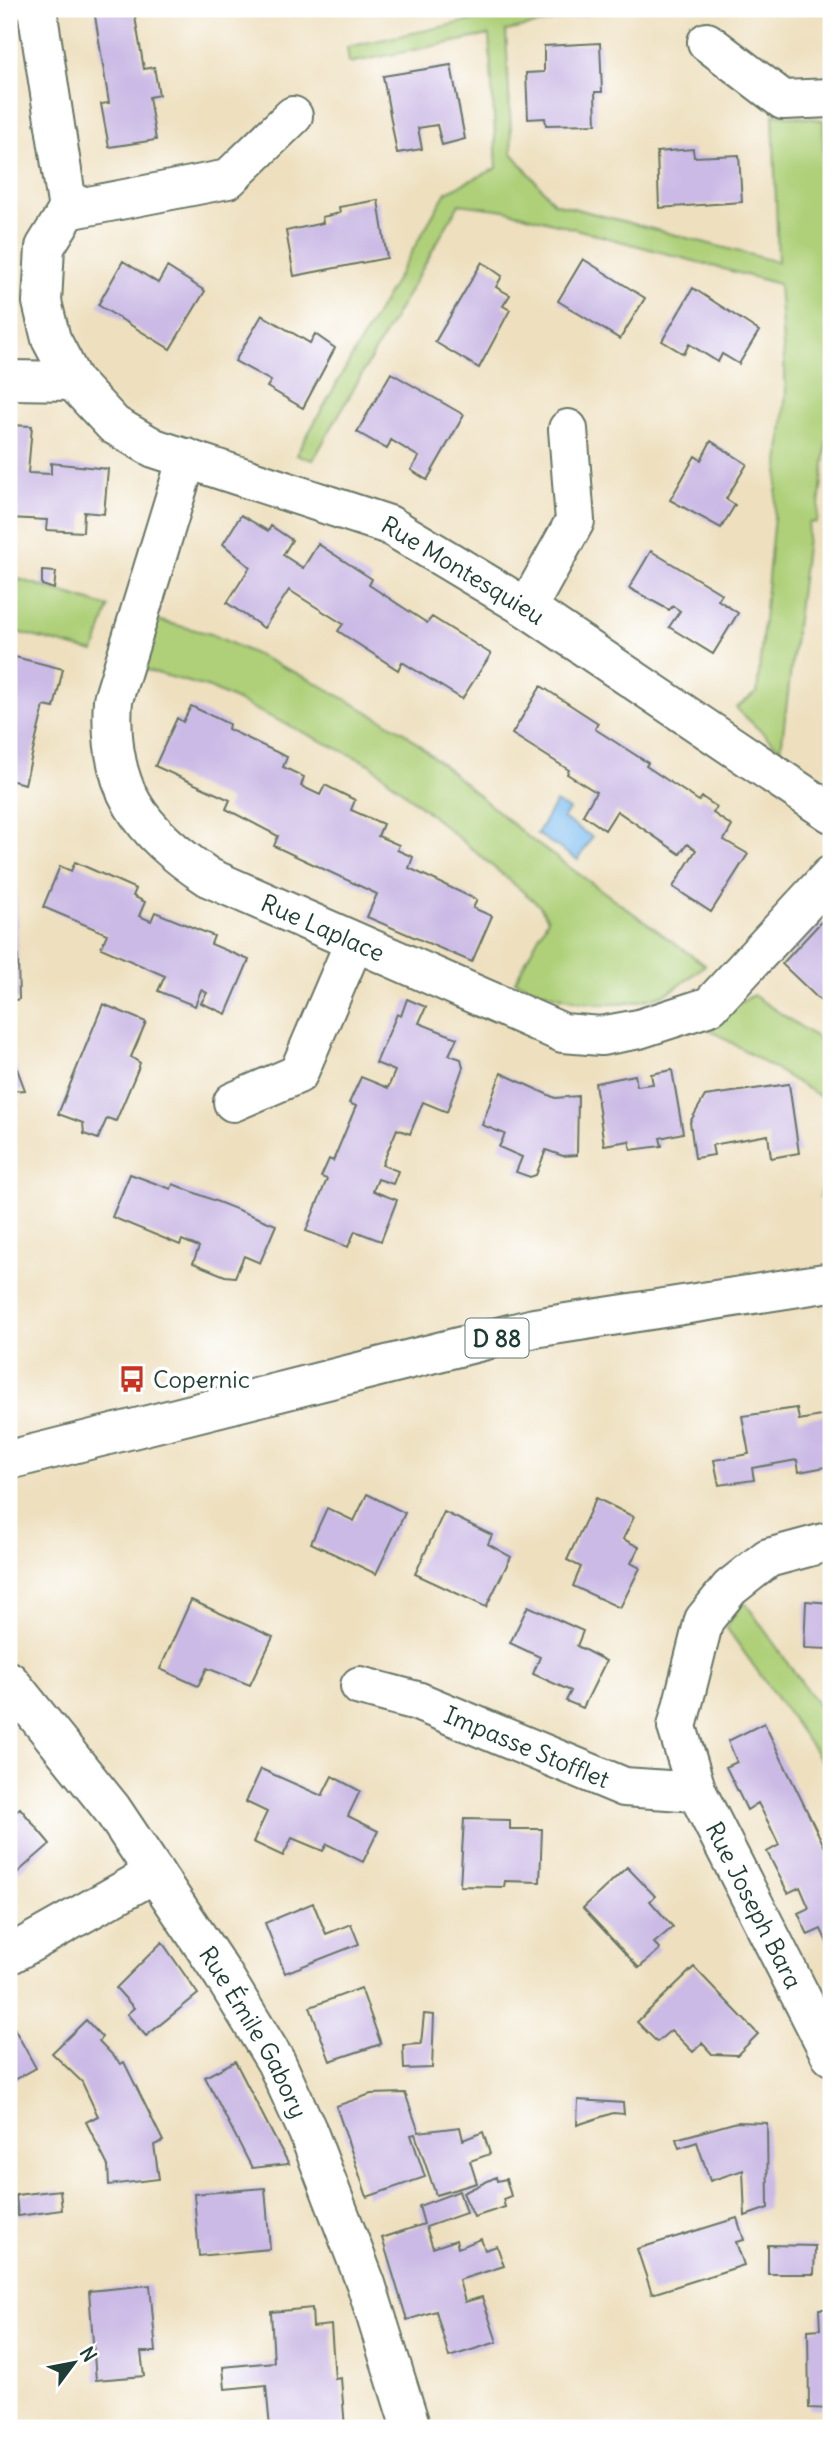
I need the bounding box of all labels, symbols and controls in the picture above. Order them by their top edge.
street label: Rue Montesquieu [376,509,551,631]
street label: Rue Laplace [257,887,389,968]
road number: D 88 [466,1318,528,1358]
bus stop icon: Copernic [117,1364,147,1394]
place label: Copernic [153,1364,250,1394]
street label: Impasse Stofflet [440,1699,614,1794]
street label: Rue Joseph Bara [700,1817,809,1993]
street label: Rue Émile Gabory [193,1940,315,2123]
north arrow [38,2328,108,2398]
text: N [75,2342,102,2366]

